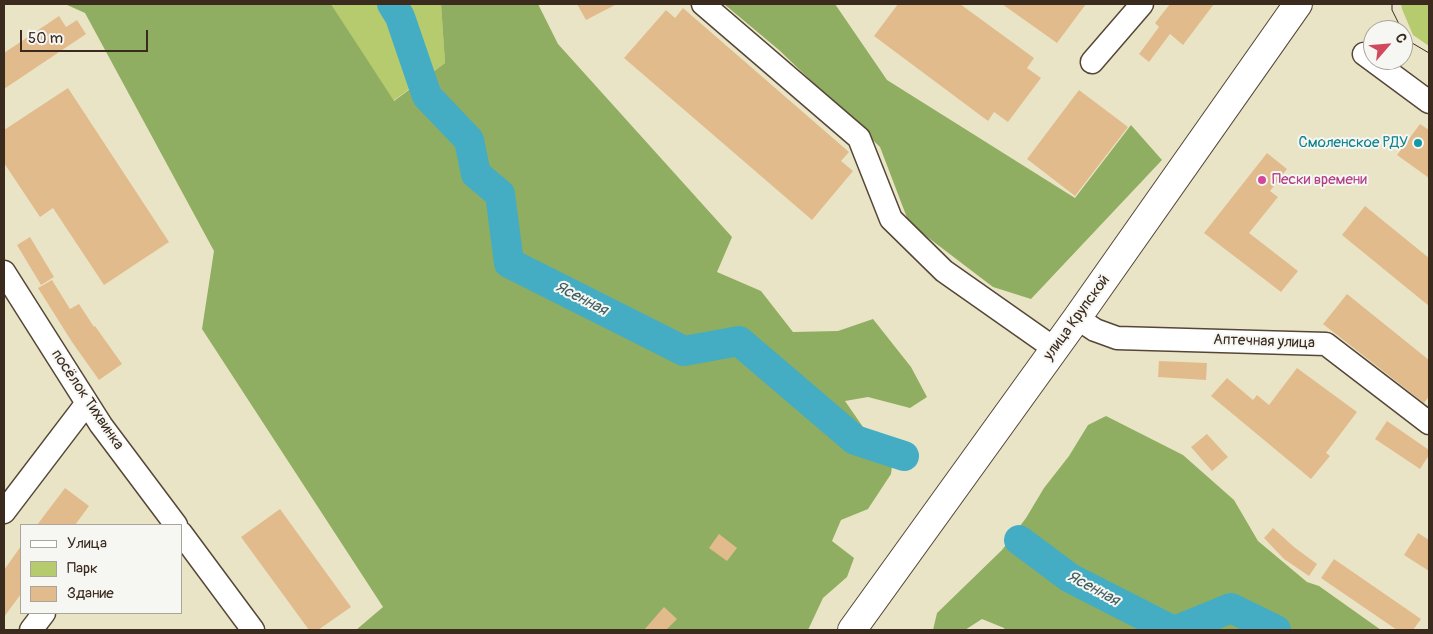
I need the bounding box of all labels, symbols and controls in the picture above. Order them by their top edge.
scale bar [22,20,150,52]
north arrow [1363,20,1413,70]
text: 50 m [28,29,63,48]
text: С [1391,31,1410,46]
place label: Смоленское РДУ [1299,134,1408,152]
marker: Смоленское РДУ [1412,137,1424,149]
place label: Пески времени [1272,171,1367,189]
marker: Пески времени [1256,174,1268,186]
street label: улица Крупской [1040,272,1114,364]
water label: Ясенная [552,278,610,320]
street label: Аптечная улица [1213,331,1315,353]
street label: посёлок Тихвинка [47,346,127,454]
legend [20,524,182,614]
text: Улица [67,534,107,553]
text: Парк [67,559,98,578]
water label: Ясенная [1064,567,1122,611]
text: Здание [67,584,114,603]

